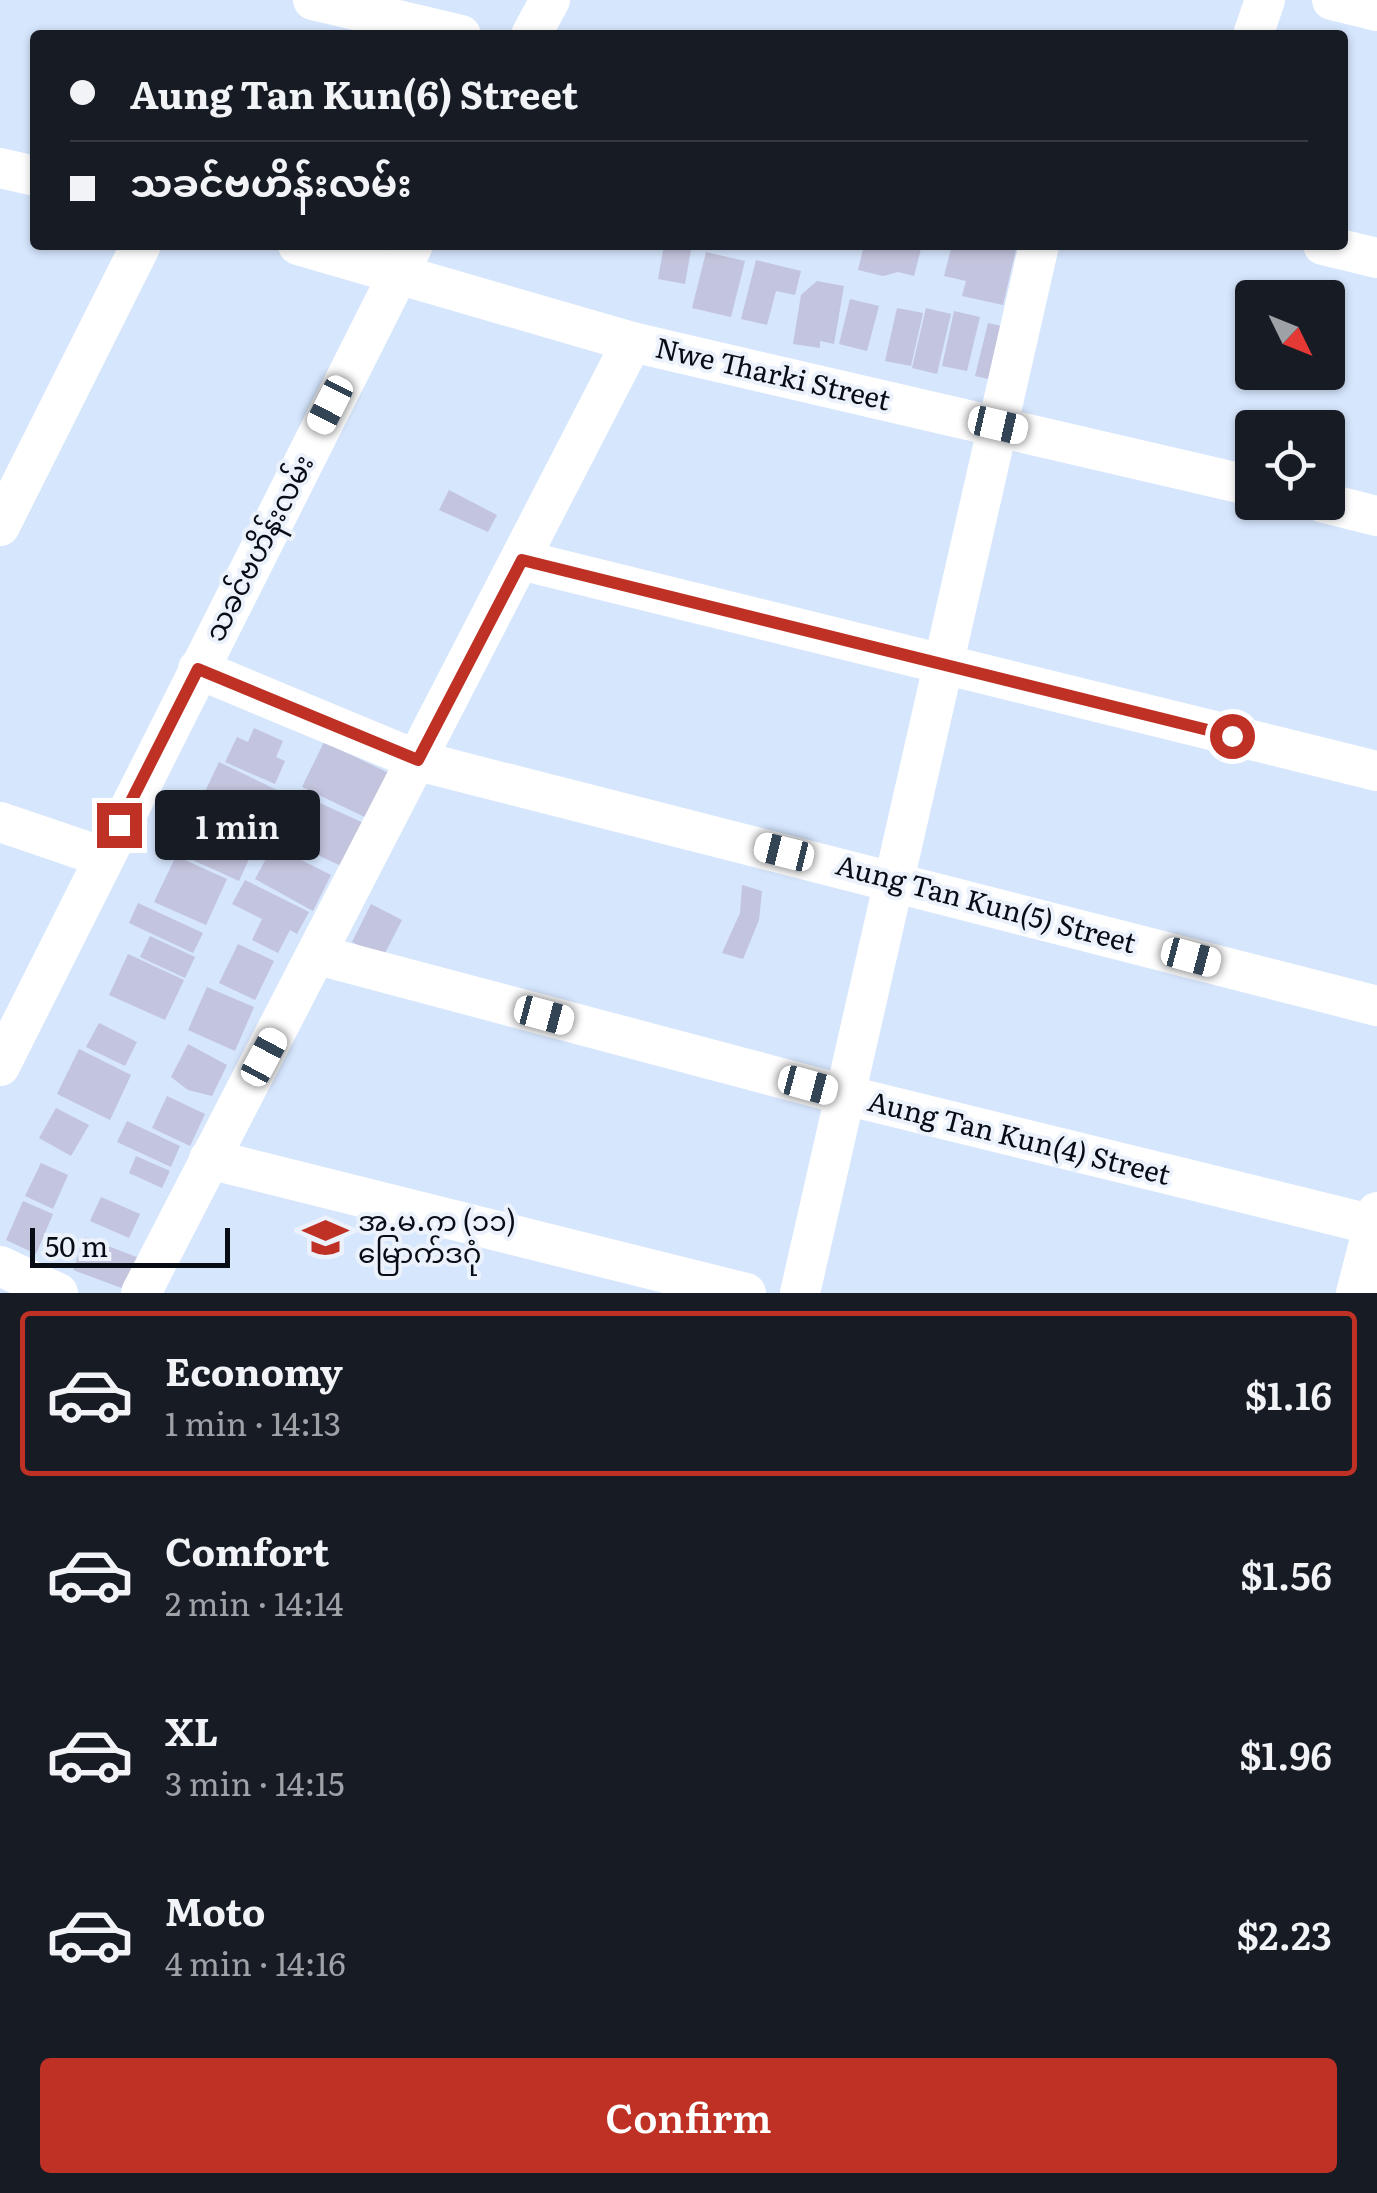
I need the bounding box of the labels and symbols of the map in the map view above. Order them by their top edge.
north arrow [1235,280,1345,390]
street label: Nwe Tharki Street [652,325,896,420]
car [303,371,357,439]
car [965,404,1031,446]
street label: သခင်ဗဟိန်းလမ်း [192,446,326,650]
route start [1210,714,1255,759]
callout: 1 min [154,790,319,860]
route end [97,803,142,848]
car [751,830,817,874]
street label: Aung Tan Kun(5) Street [832,842,1142,963]
car [1158,935,1224,979]
car [511,993,577,1037]
car [237,1023,291,1091]
car [775,1063,841,1107]
street label: Aung Tan Kun(4) Street [864,1078,1176,1194]
place label: အ.မ.က (၁၁) မြောက်ဒဂုံ [358,1198,516,1276]
school or university icon: အ.မ.က (၁၁) မြောက်ဒဂုံ [301,1213,349,1261]
scale bar [30,1223,230,1268]

